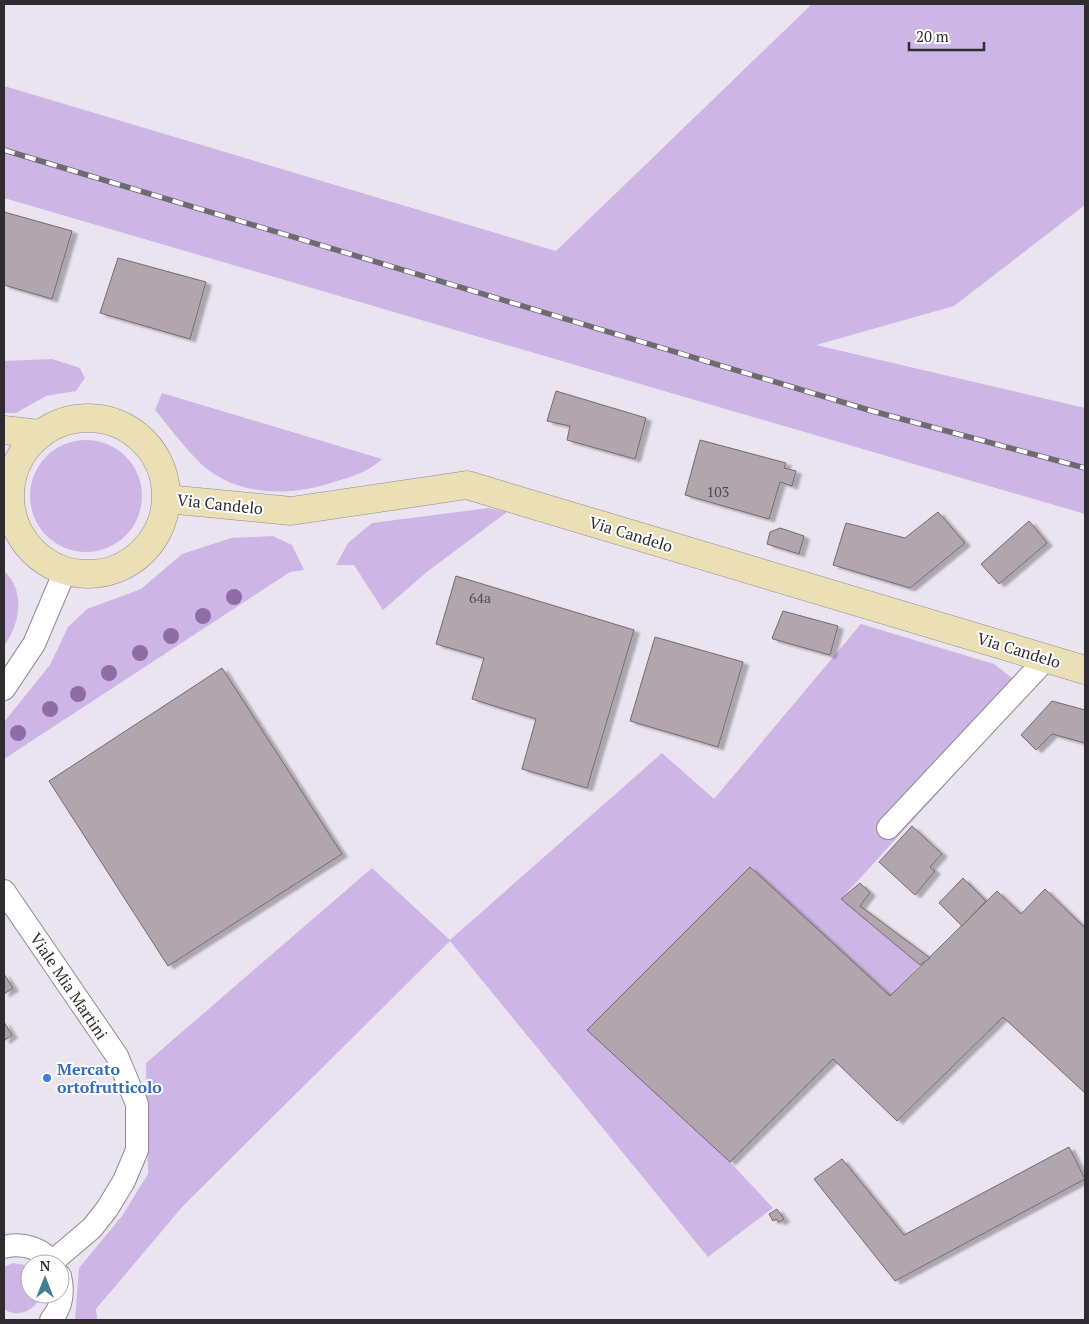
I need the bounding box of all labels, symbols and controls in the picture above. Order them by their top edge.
scale bar [909,20,984,52]
text: 20 m [916,26,949,46]
house number: 103 [707,482,729,501]
street label: Via Candelo [176,489,264,519]
street label: Via Candelo [587,511,676,557]
house number: 64a [469,588,491,607]
street label: Via Candelo [975,627,1064,673]
street label: Viale Mia Martini [25,928,113,1044]
place label: Mercato ortofrutticolo [57,1058,162,1098]
marker: Mercato ortofrutticolo [41,1072,53,1084]
north arrow [20,1254,70,1304]
text: N [40,1256,51,1275]

